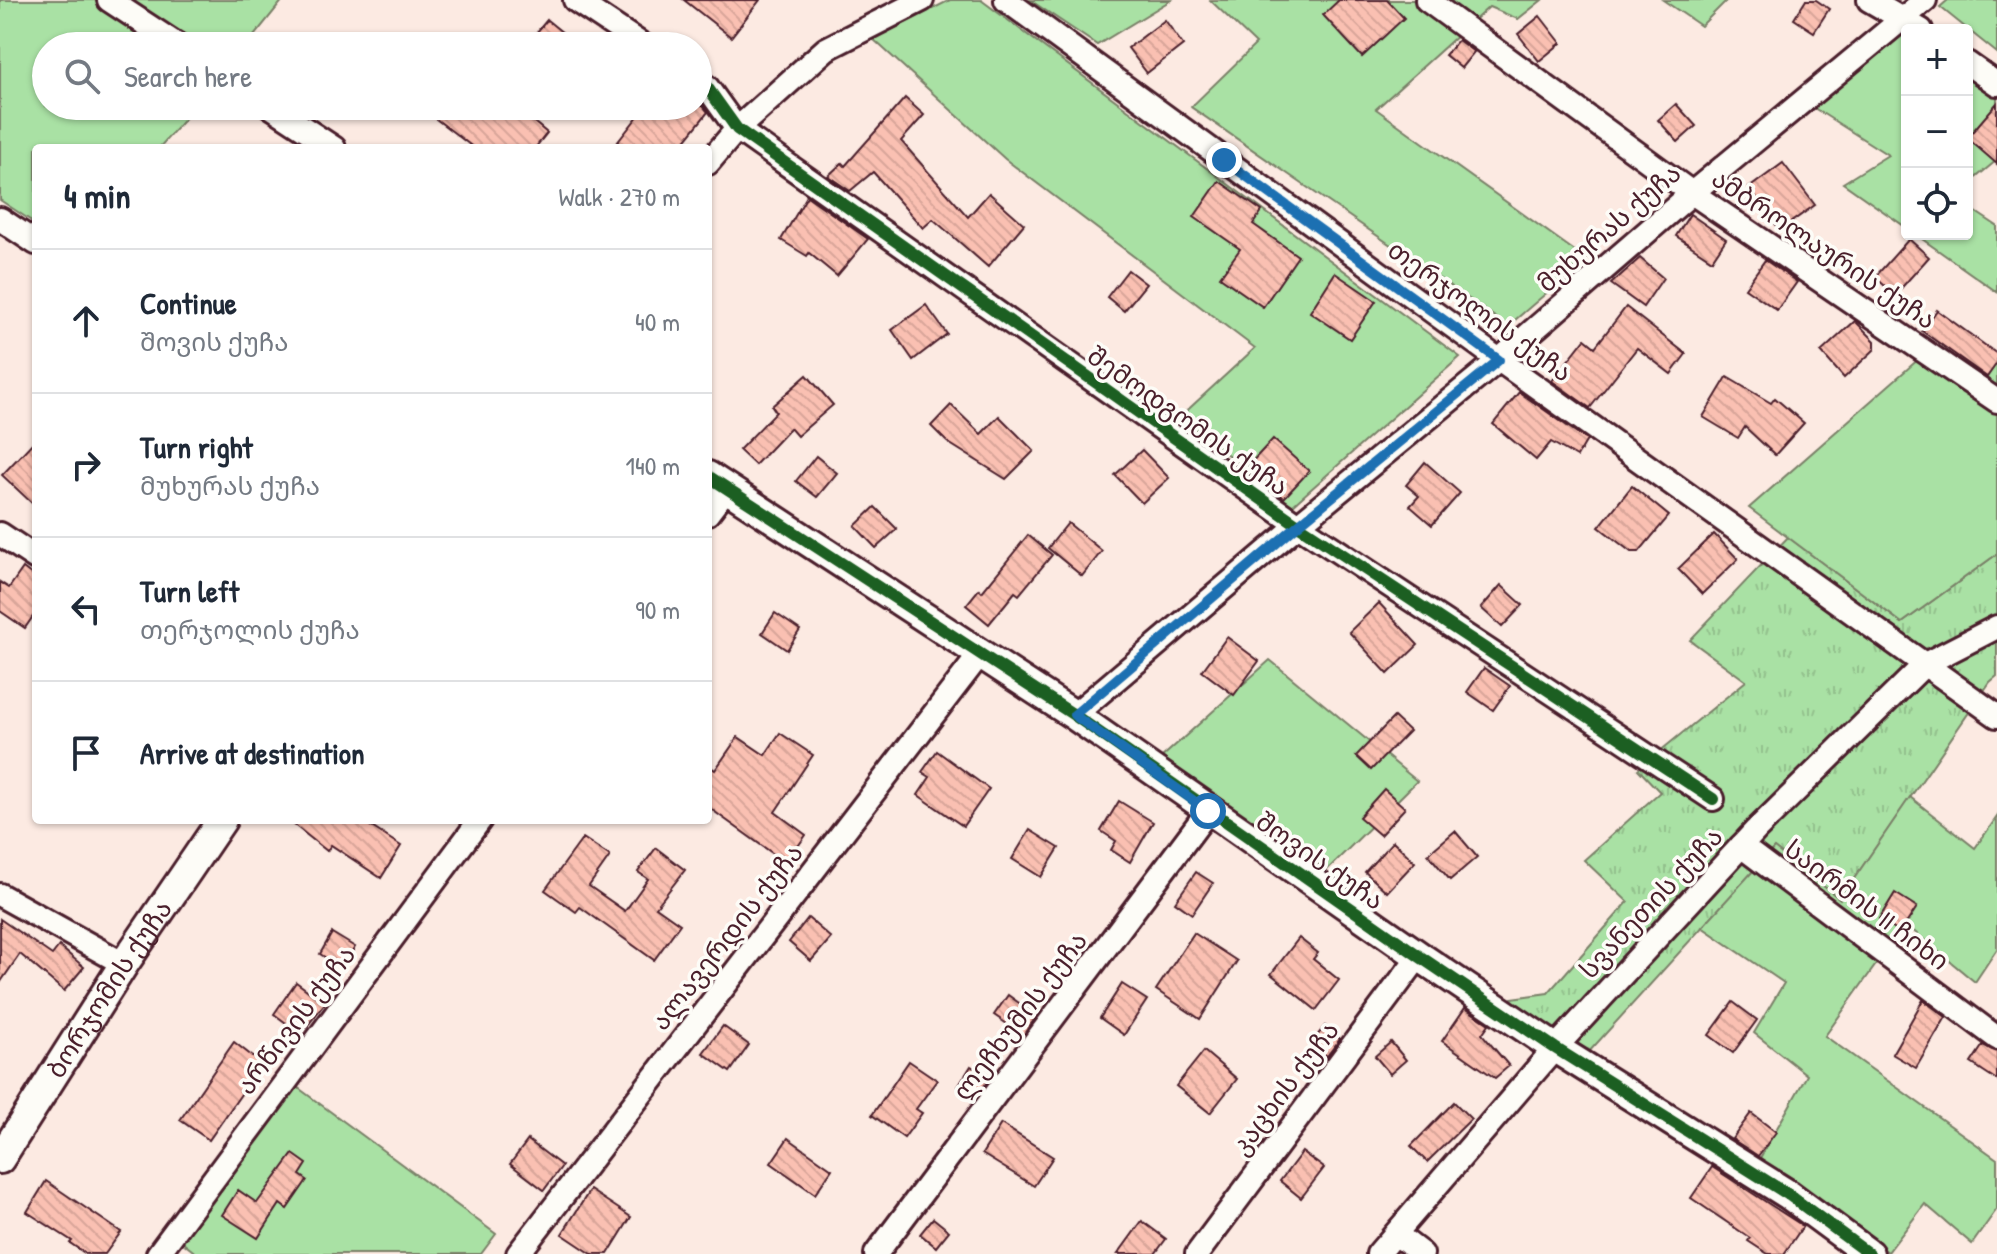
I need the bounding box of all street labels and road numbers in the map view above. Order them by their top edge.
street label: მუხურას ქუჩა [1529,155,1688,300]
street label: ამბროლაურის ქუჩა [1705,160,1943,337]
street label: თერჯოლის ქუჩა [1381,232,1580,389]
street label: შემოდგომის ქუჩა [1081,338,1296,503]
street label: შოვის ქუჩა [1249,804,1391,918]
street label: სვანეთის ქუჩა [1571,819,1730,986]
street label: საირმის II ჩიხი [1778,831,1957,978]
street label: ალავერდის ქუჩა [643,836,811,1037]
street label: ბორჯომის ქუჩა [38,893,180,1085]
street label: ლეჩხუმის ქუჩა [945,924,1095,1107]
street label: არწივის ქუჩა [228,938,363,1101]
street label: კაცხის ქუჩა [1223,1014,1346,1162]

